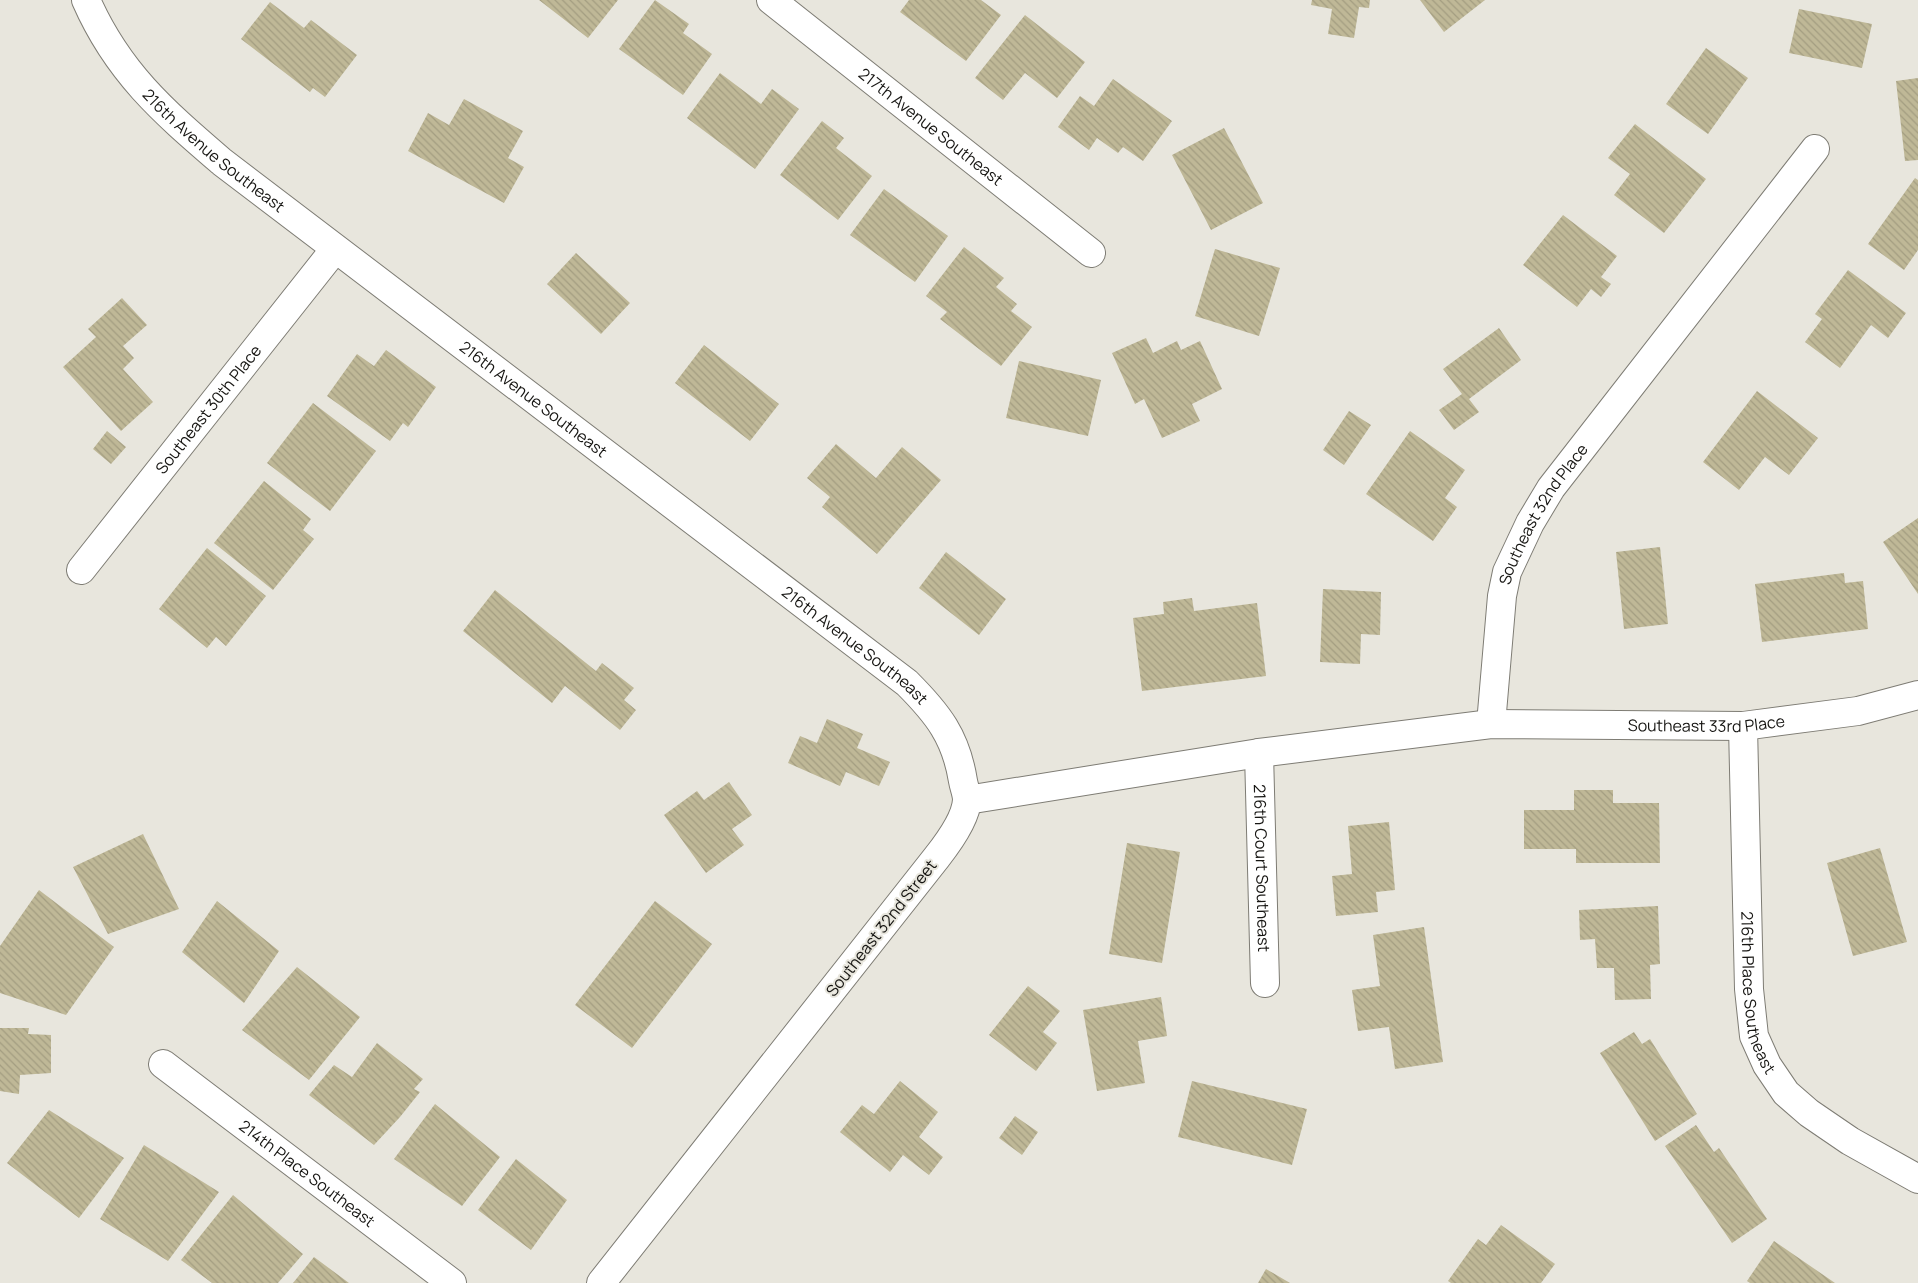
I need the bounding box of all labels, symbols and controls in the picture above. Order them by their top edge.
street label: 217th Avenue Southeast [854,63,1008,190]
street label: 216th Avenue Southeast [138,84,290,217]
street label: 216th Avenue Southeast [455,336,612,462]
street label: Southeast 30th Place [150,340,266,478]
street label: Southeast 32nd Place [1494,439,1593,587]
street label: 216th Avenue Southeast [777,581,933,709]
street label: Southeast 33rd Place [1628,710,1786,737]
street label: 216th Court Southeast [1249,784,1275,952]
street label: Southeast 32nd Street [821,855,941,1001]
street label: 216th Place Southeast [1736,911,1781,1078]
street label: 214th Place Southeast [235,1115,380,1232]

